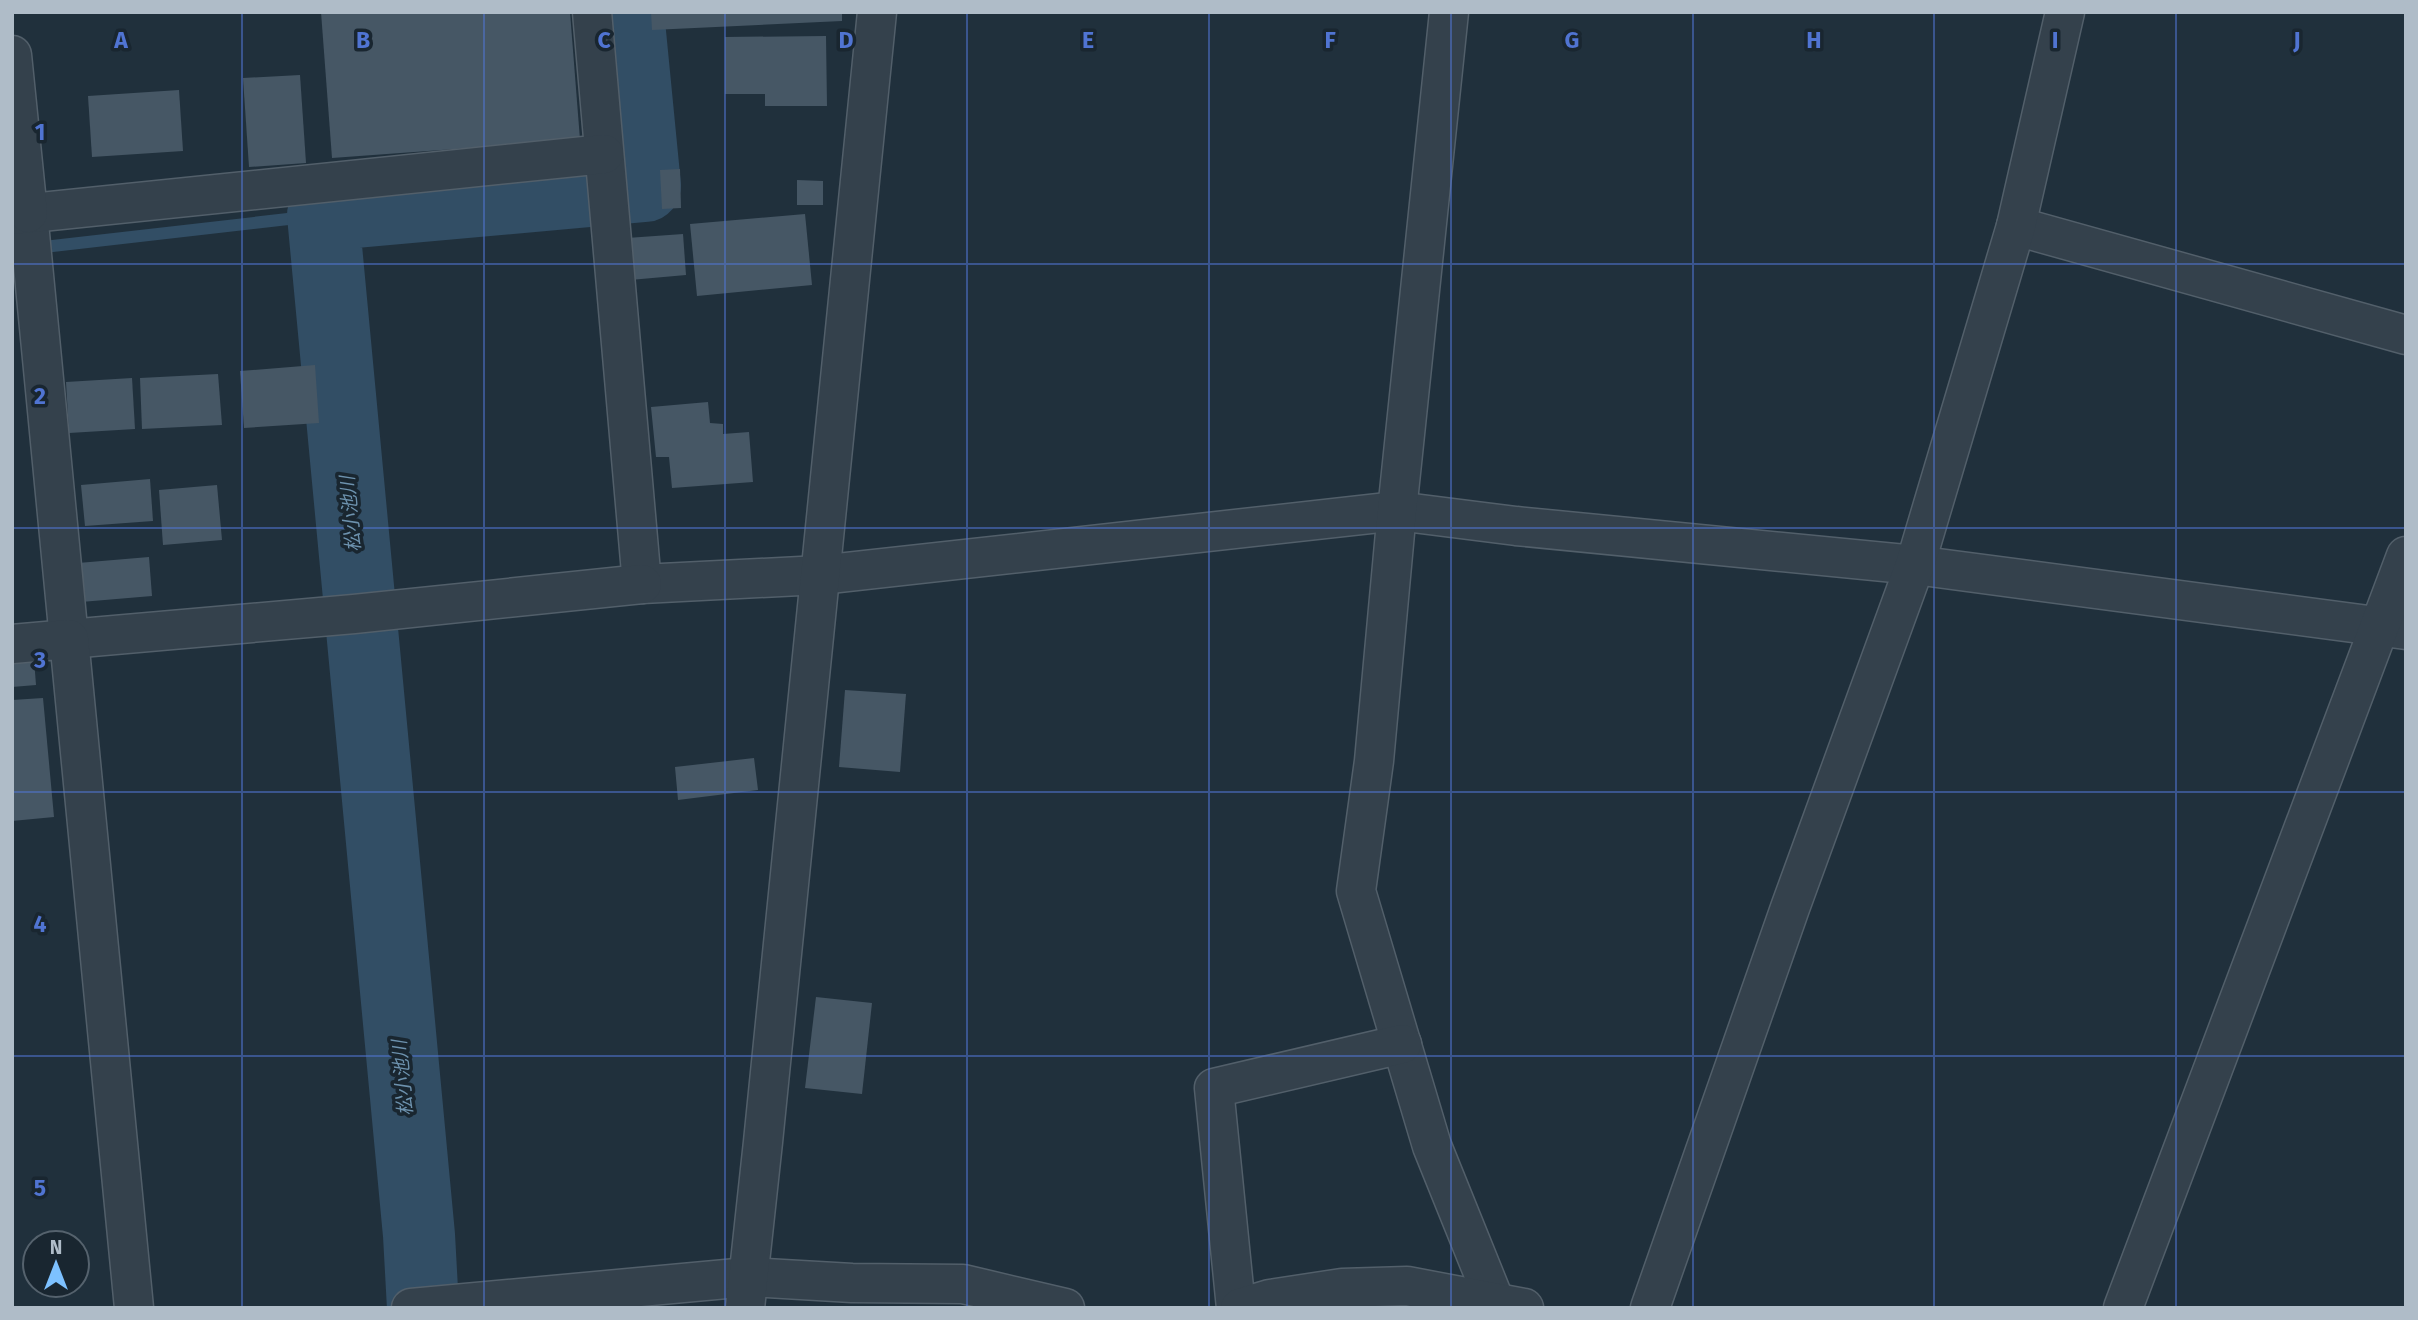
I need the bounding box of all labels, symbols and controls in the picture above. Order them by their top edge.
text: A [113,26,128,54]
text: B [356,26,370,54]
text: C [597,26,611,54]
text: D [839,26,854,54]
text: E [1082,26,1094,54]
text: F [1324,26,1336,54]
text: G [1565,26,1579,54]
text: H [1806,26,1822,54]
text: I [2052,26,2058,54]
text: J [2292,26,2301,54]
text: 1 [35,118,45,146]
text: 2 [34,382,46,410]
water label: 松小池川 [336,473,365,553]
text: 3 [33,646,46,674]
text: 4 [34,910,47,938]
water label: 松小池川 [388,1037,417,1117]
text: 5 [34,1174,46,1202]
north arrow [21,1229,91,1299]
text: N [50,1236,62,1259]

